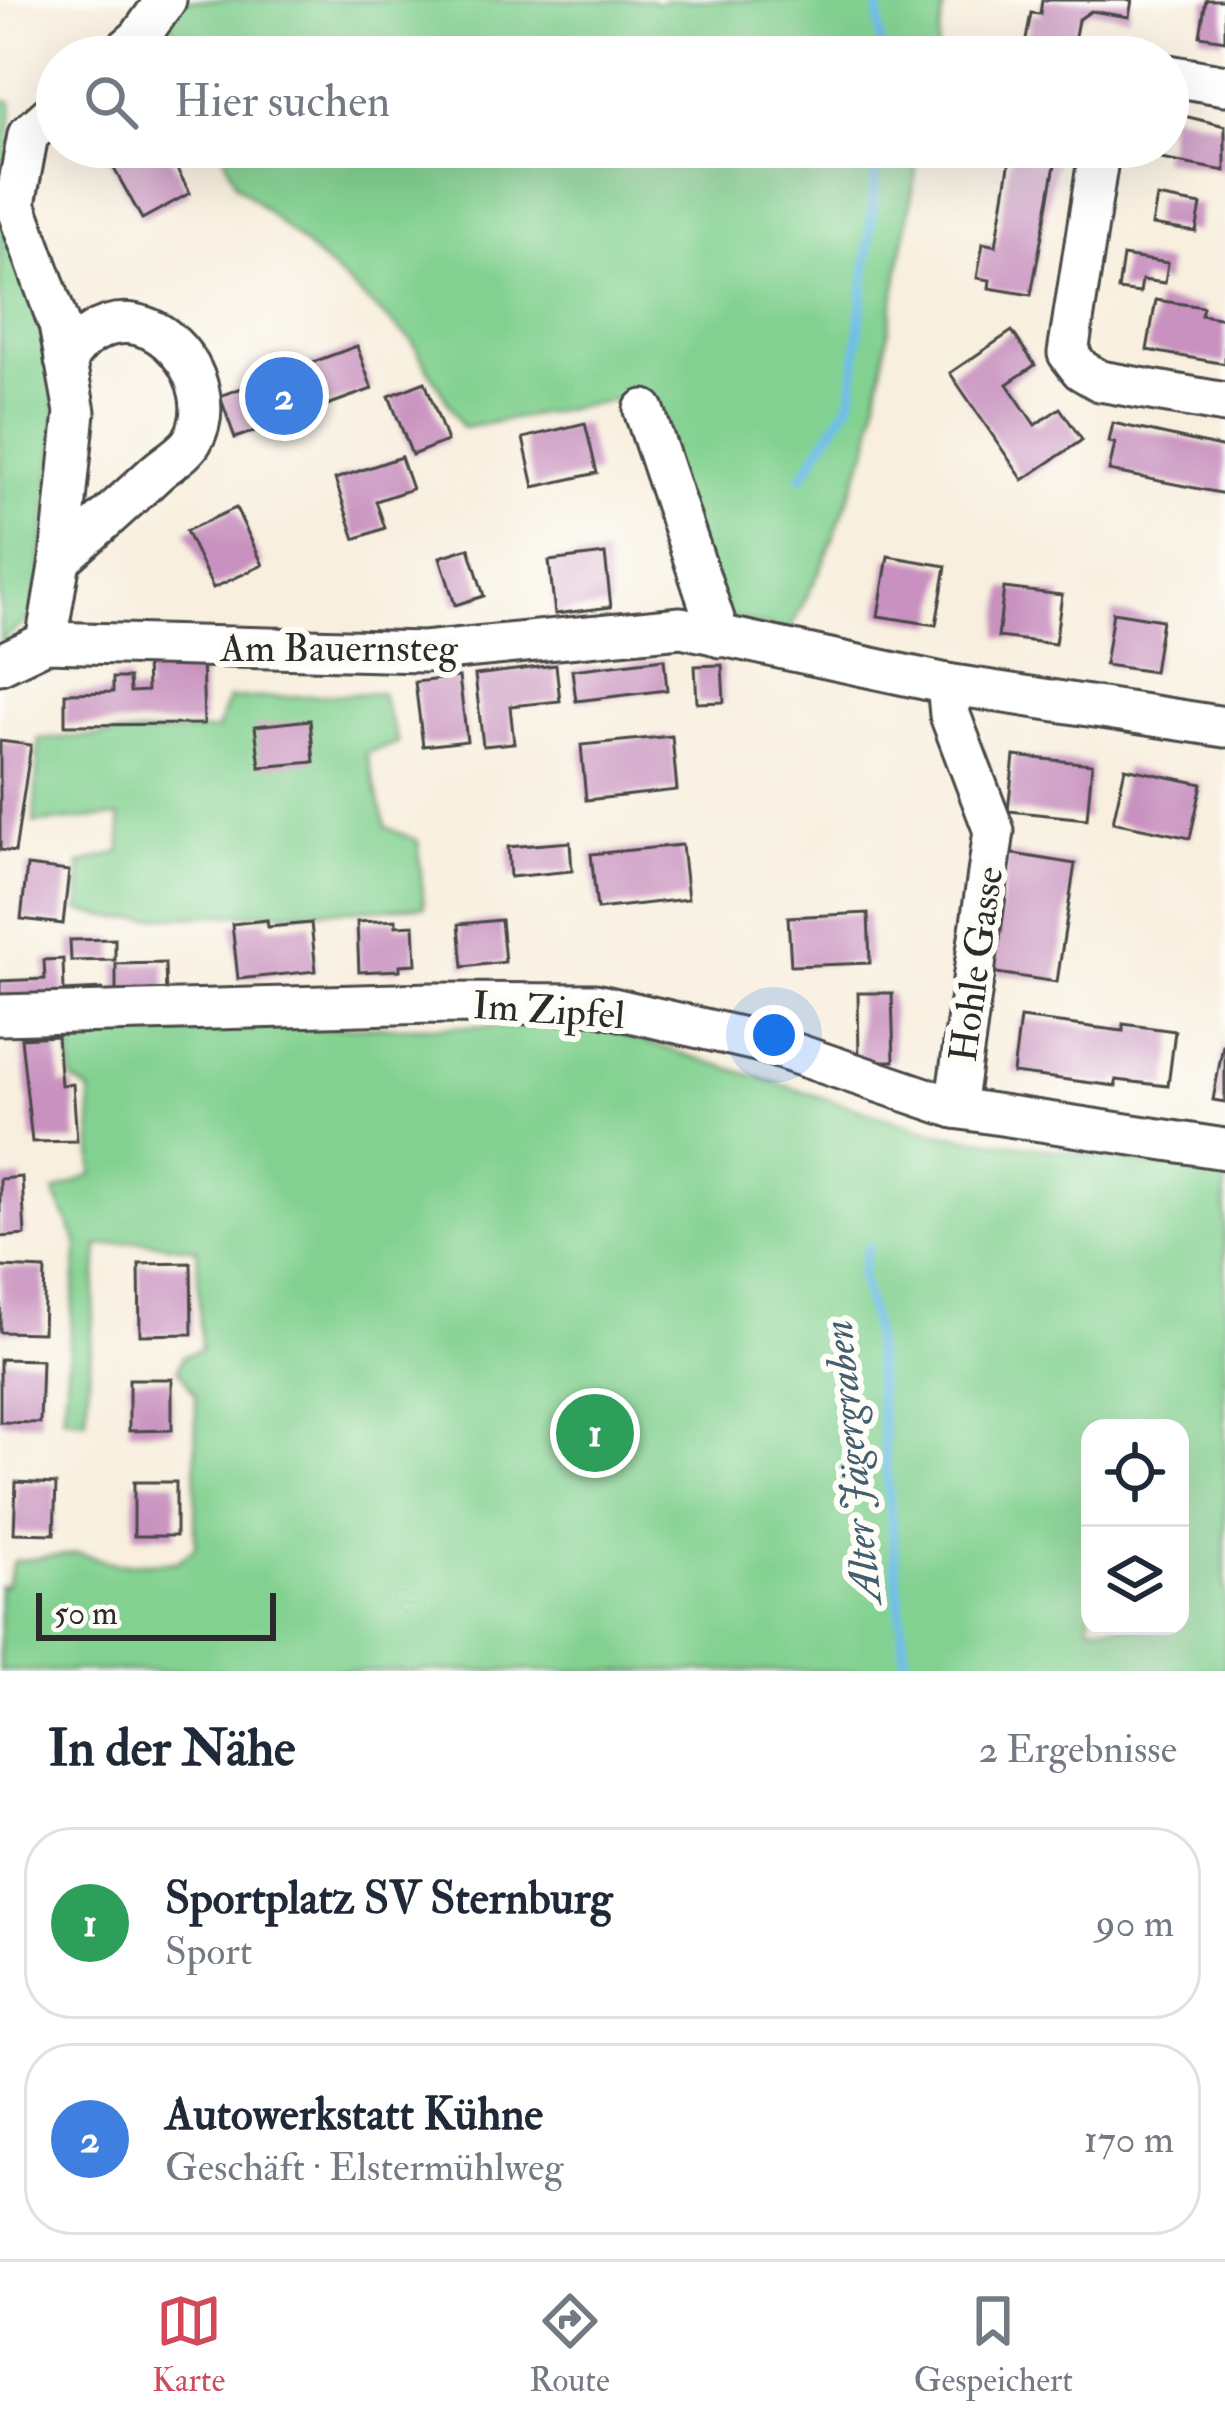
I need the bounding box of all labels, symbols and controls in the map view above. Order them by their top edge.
search box [36,36,1189,168]
icon: search [78,69,144,135]
text: Hier suchen [174,74,390,130]
pin: 2 [245,351,323,441]
street label: Am Bauernsteg [219,624,459,673]
street label: Hohle Gasse [939,863,1014,1065]
street label: Im Zipfel [471,981,627,1040]
your location [744,1005,804,1065]
water label: Alter Jägergraben [812,1318,894,1610]
pin: 1 [556,1388,634,1478]
map controls [1081,1419,1189,1635]
button: locate [1081,1419,1189,1527]
button: layers [1081,1527,1189,1635]
scale bar [36,1587,276,1640]
text: 50 m [54,1593,118,1634]
text: In der Nähe [48,1717,295,1781]
text: 2 Ergebnisse [978,1725,1177,1774]
text: Sportplatz SV Sternburg [165,1871,612,1927]
text: 1 [83,1899,97,1948]
text: 90 m [1096,1899,1174,1948]
text: Sport [165,1927,252,1976]
text: Autowerkstatt Kühne [165,2087,543,2143]
text: 2 [80,2115,100,2164]
text: 170 m [1084,2115,1174,2164]
text: Geschäft · Elstermühlweg [165,2143,564,2192]
tab: Karte [152,2288,225,2401]
tab: Route [529,2288,610,2401]
tab: Gespeichert [914,2288,1073,2401]

